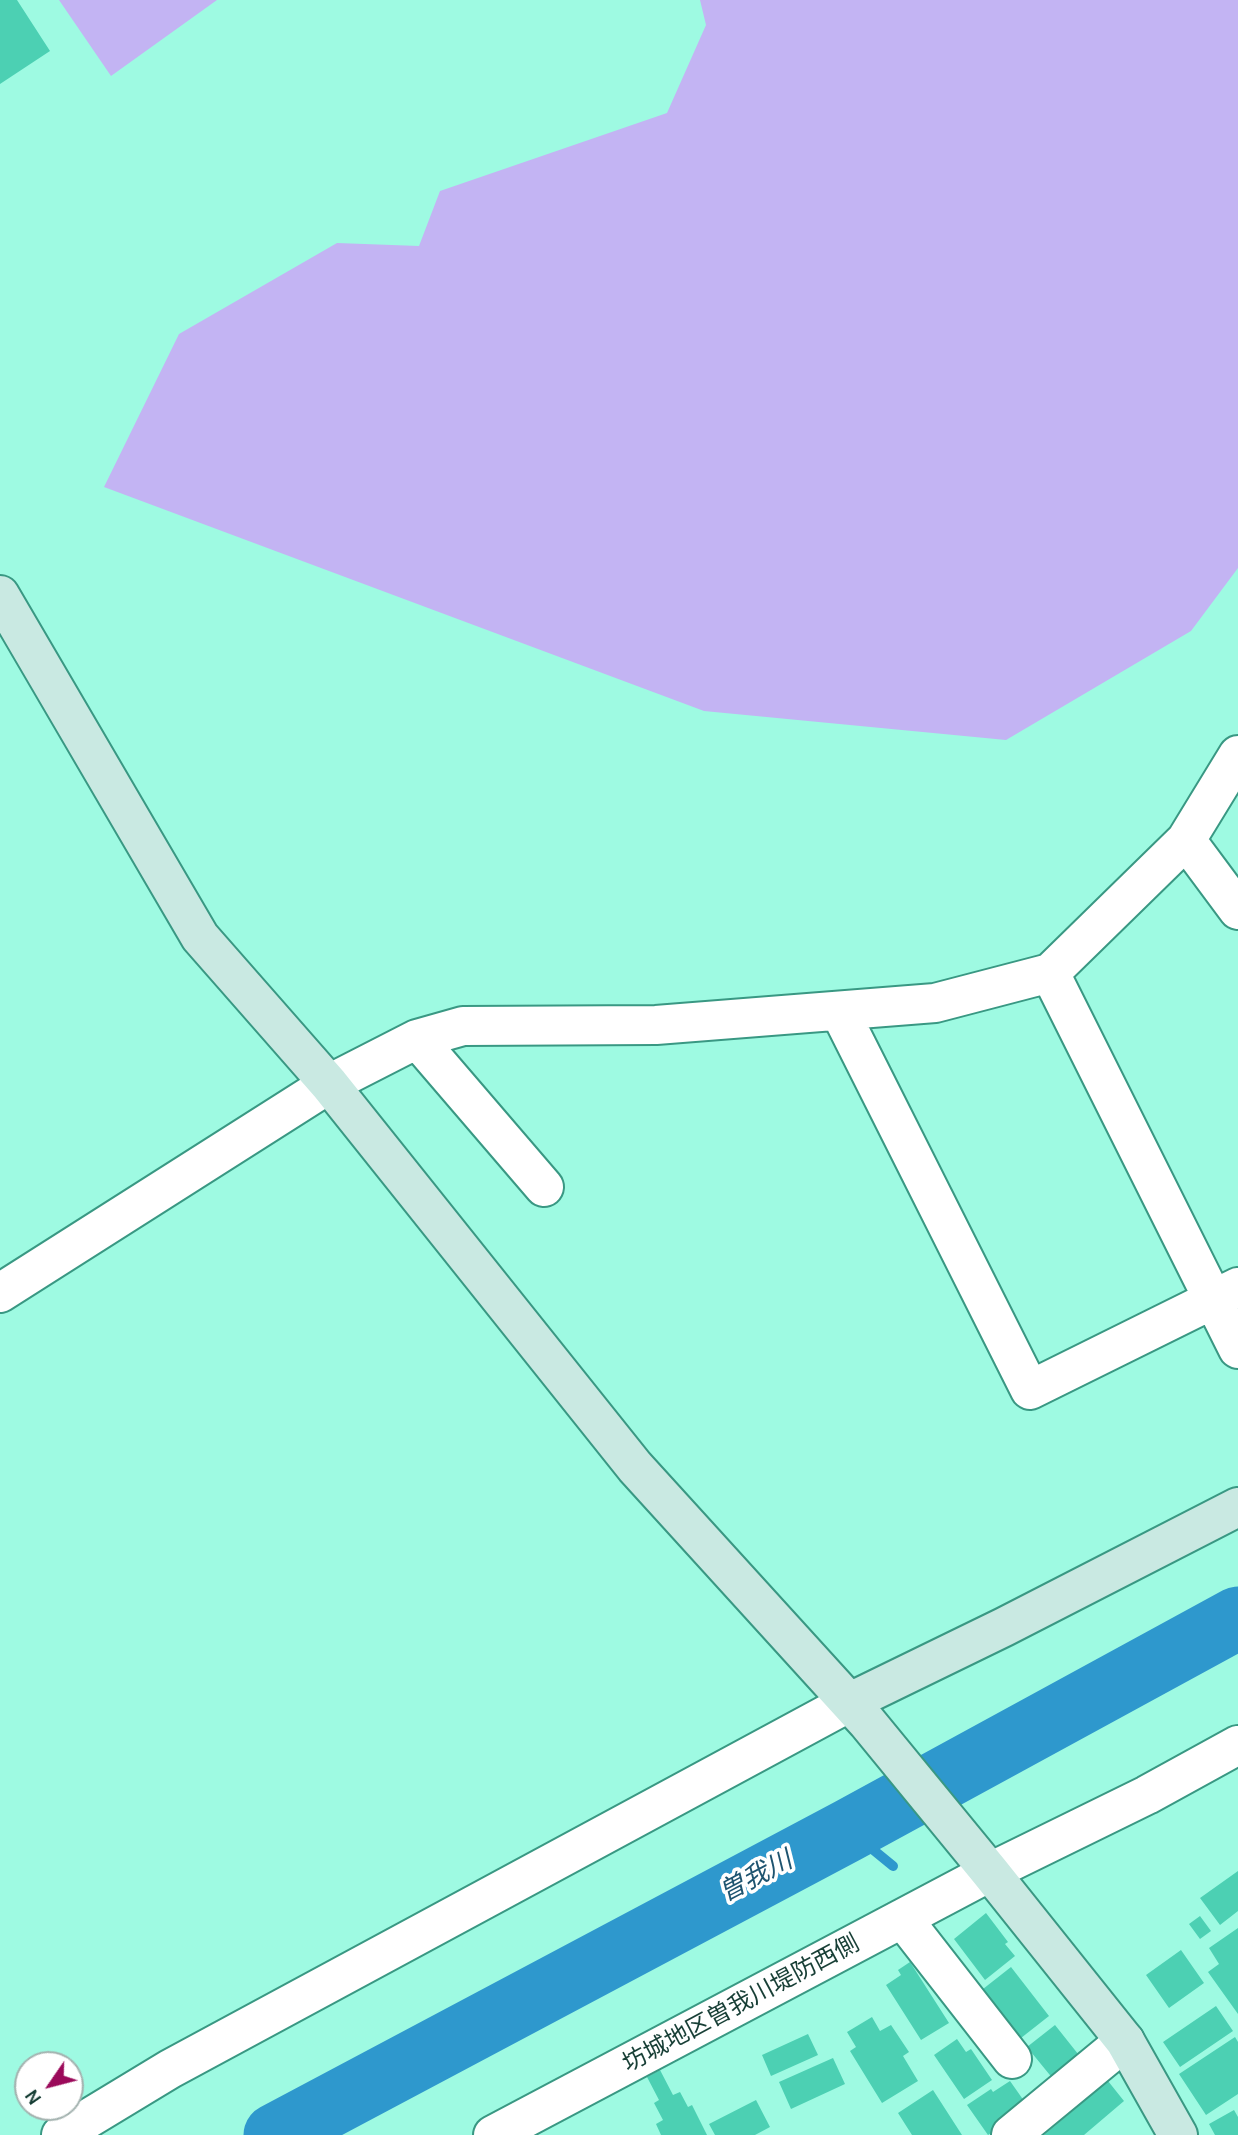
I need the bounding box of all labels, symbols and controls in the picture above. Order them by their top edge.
water label: 曽我川 [714,1845,798,1909]
street label: 坊城地区曽我川堤防西側 [618,1929,864,2079]
north arrow [14,2051,84,2121]
text: N [21,2085,46,2109]

